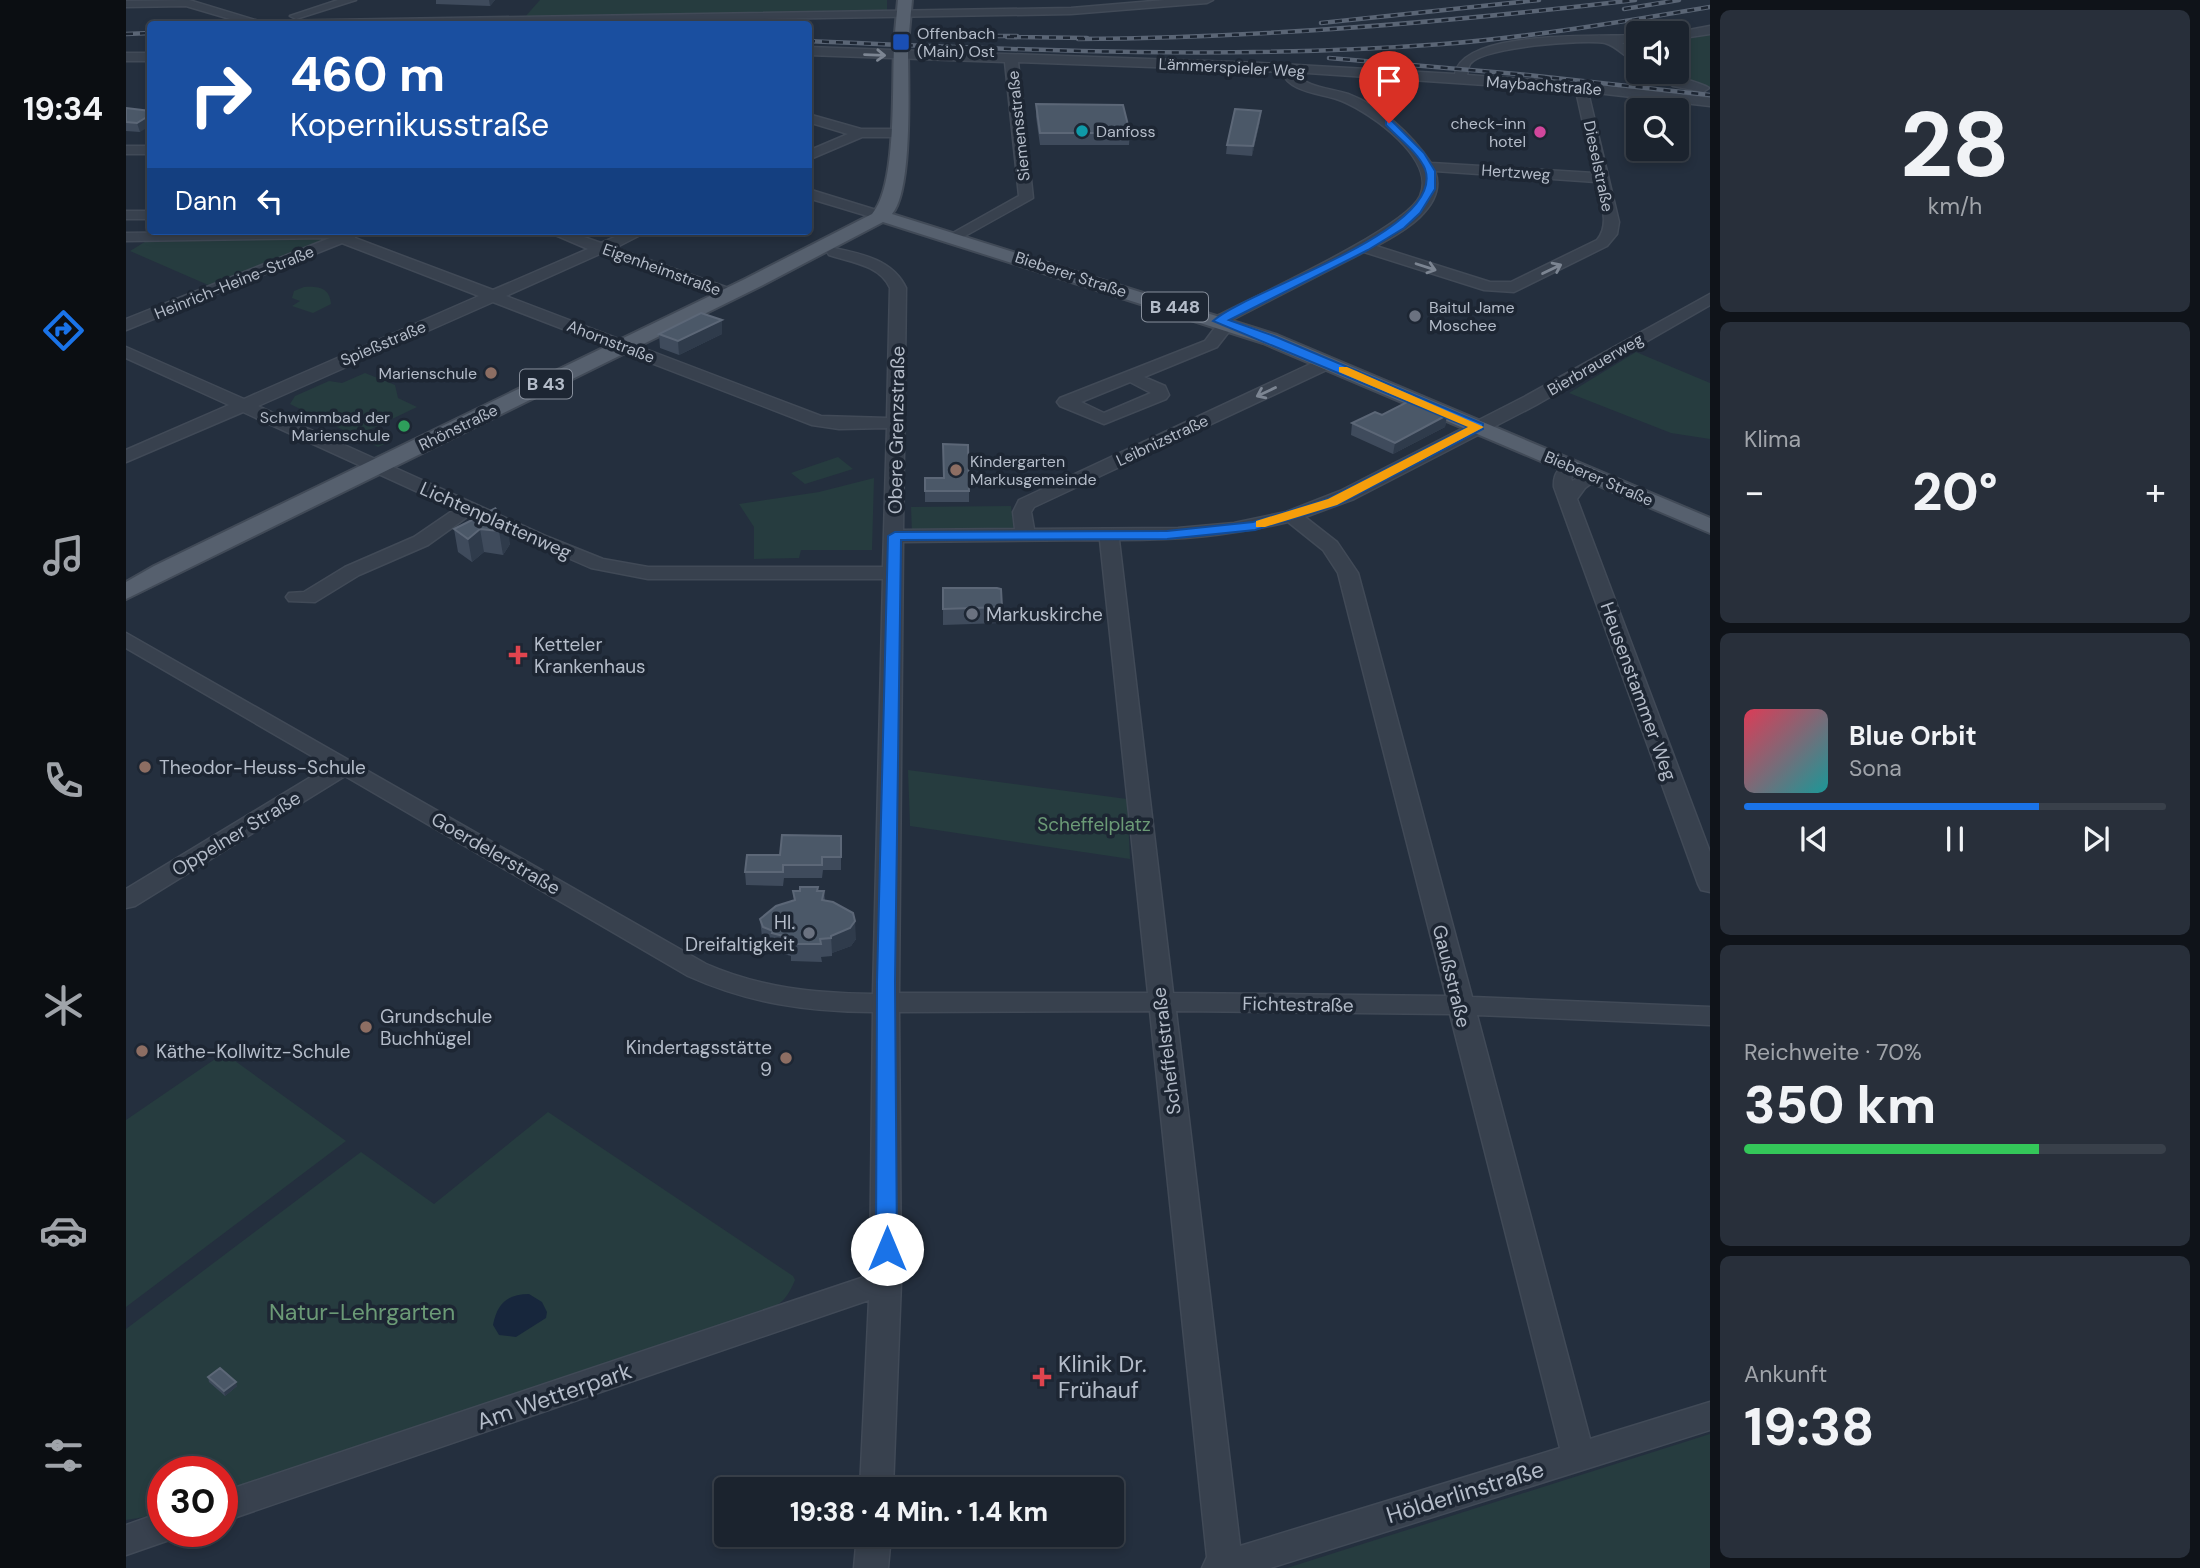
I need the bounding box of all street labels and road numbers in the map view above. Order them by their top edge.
street label: Lämmerspieler Weg [1158,53,1306,82]
street label: Siemensstraße [1002,70,1035,182]
street label: Maybachstraße [1485,71,1603,100]
street label: Dieselstraße [1579,119,1618,214]
street label: Hertzweg [1481,160,1551,185]
street label: Eigenheimstraße [600,238,724,301]
street label: Heinrich-Heine-Straße [151,241,317,324]
street label: Bieberer Straße [1012,247,1129,302]
road number: B 448 [1142,292,1208,321]
street label: Ahornstraße [564,315,658,368]
street label: Spießstraße [337,316,429,371]
street label: Bierbrauerweg [1544,329,1647,400]
street label: Obere Grenzstraße [883,346,910,514]
road number: B 43 [520,370,572,398]
street label: Rhönstraße [415,399,501,456]
street label: Leibnizstraße [1113,410,1212,471]
street label: Bieberer Straße [1541,446,1656,511]
street label: Lichtenplattenweg [416,476,576,565]
street label: Heusenstammer Weg [1595,598,1683,784]
street label: Oppelner Straße [167,785,305,882]
street label: Goerdelerstraße [427,806,565,900]
street label: Gaußstraße [1427,922,1476,1030]
street label: Scheffelstraße [1146,986,1187,1116]
street label: Fichtestraße [1242,991,1354,1018]
street label: Am Wetterpark [473,1355,636,1437]
street label: Hölderlinstraße [1383,1454,1547,1530]

